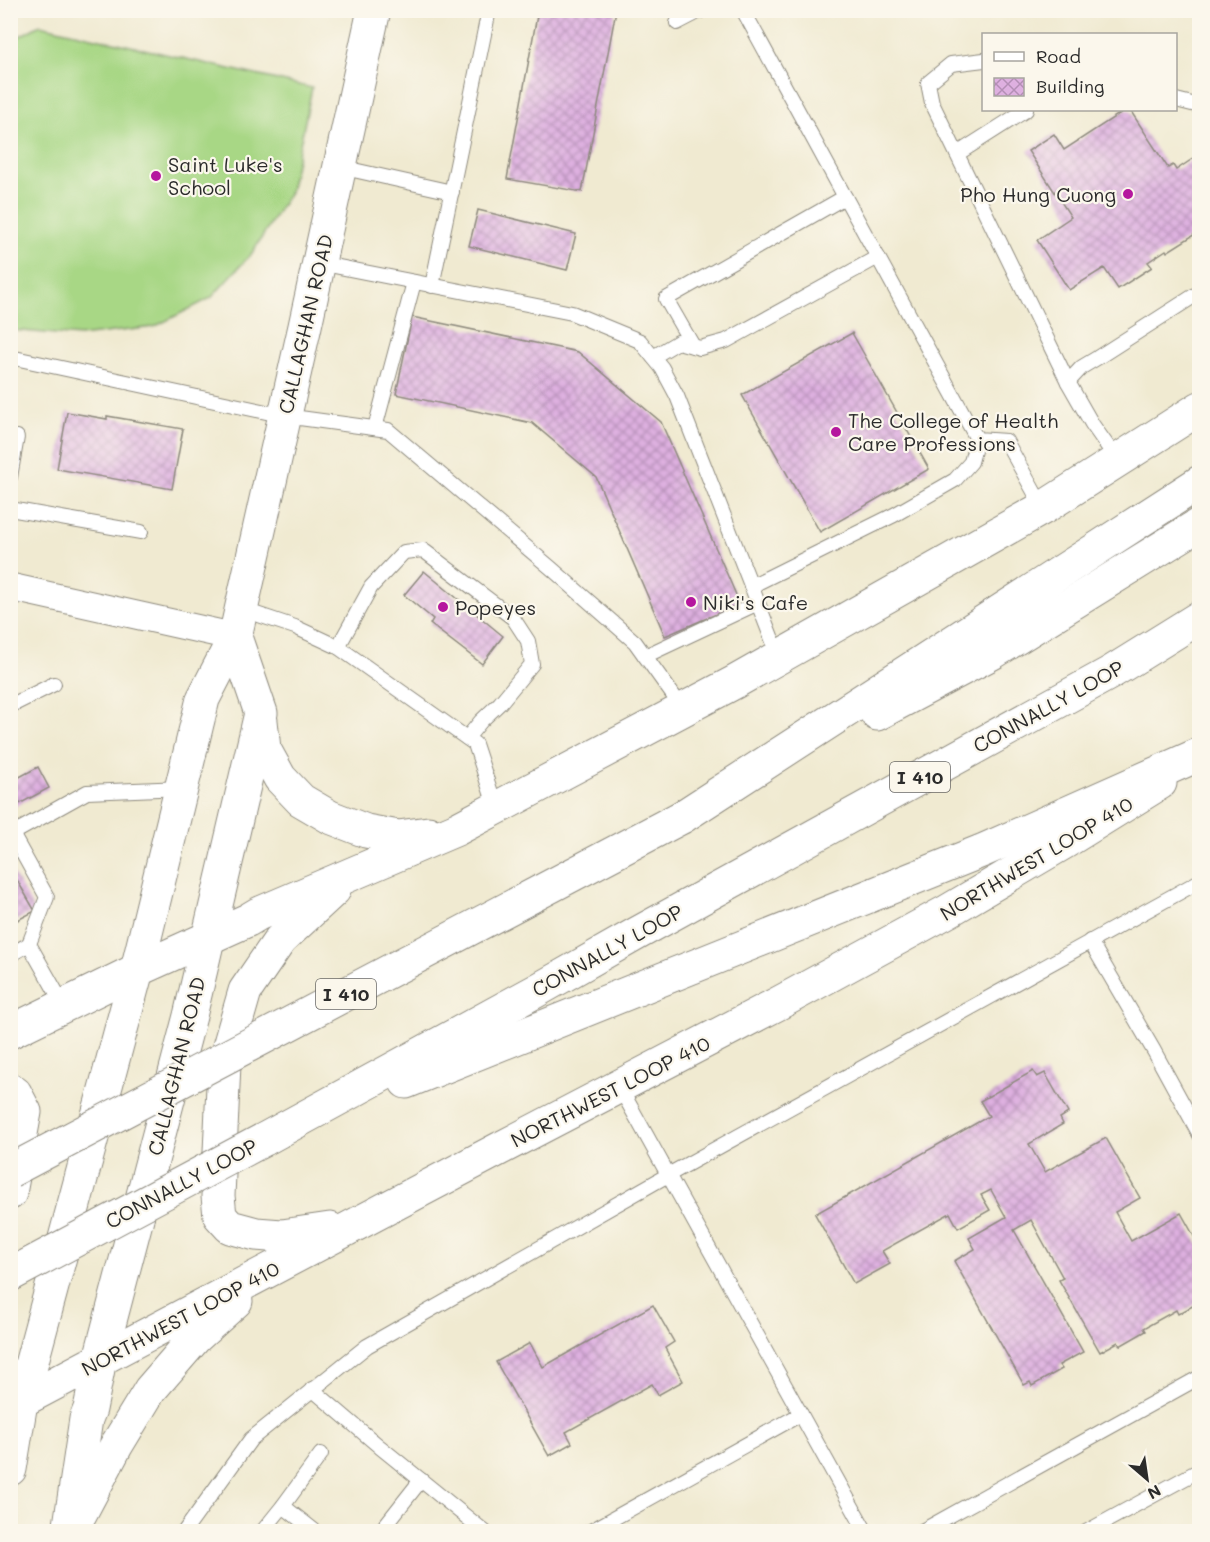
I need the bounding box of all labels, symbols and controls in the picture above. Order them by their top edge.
legend [982,33,1177,111]
text: Road [1036,44,1081,68]
text: Building [1036,74,1104,98]
place label: Saint Luke's School [168,151,283,200]
marker: Saint Luke's School [149,169,163,183]
place label: Pho Hung Cuong [960,181,1116,207]
marker: Pho Hung Cuong [1121,187,1135,201]
street label: CALLAGHAN ROAD [272,232,338,416]
place label: The College of Health Care Professions [848,407,1058,456]
marker: The College of Health Care Professions [829,425,843,439]
place label: Niki's Cafe [703,589,808,615]
place label: Popeyes [455,594,536,620]
marker: Niki's Cafe [684,595,698,609]
marker: Popeyes [436,600,450,614]
street label: CONNALLY LOOP [968,654,1128,758]
road number: I 410 [890,762,950,792]
street label: NORTHWEST LOOP 410 [935,790,1137,926]
street label: CONNALLY LOOP [527,898,687,1002]
street label: CALLAGHAN ROAD [141,974,211,1158]
road number: I 410 [316,979,376,1009]
street label: NORTHWEST LOOP 410 [506,1029,714,1153]
street label: CONNALLY LOOP [101,1132,261,1234]
street label: NORTHWEST LOOP 410 [77,1255,283,1381]
north arrow [1117,1449,1177,1509]
text: N [1144,1480,1165,1505]

